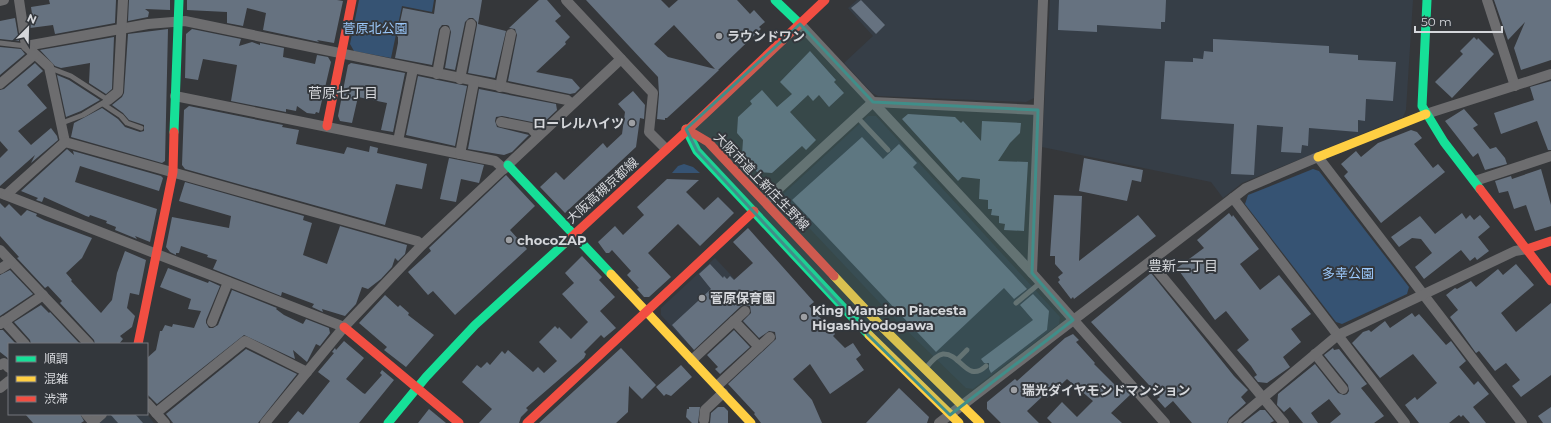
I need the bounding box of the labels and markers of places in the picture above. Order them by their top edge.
place label: ラウンドワン [727,28,805,44]
marker: ラウンドワン [714,31,724,41]
place label: ローレルハイツ [533,115,624,131]
marker: ローレルハイツ [627,118,637,128]
place label: chocoZAP [517,232,587,248]
marker: chocoZAP [504,235,514,245]
place label: 菅原保育園 [710,290,775,306]
marker: 菅原保育園 [697,293,707,303]
place label: King Mansion Piacesta Higashiyodogawa [812,302,966,333]
marker: King Mansion Piacesta Higashiyodogawa [799,312,809,322]
place label: 瑞光ダイヤモンドマンション [1022,382,1191,398]
marker: 瑞光ダイヤモンドマンション [1009,385,1019,395]

